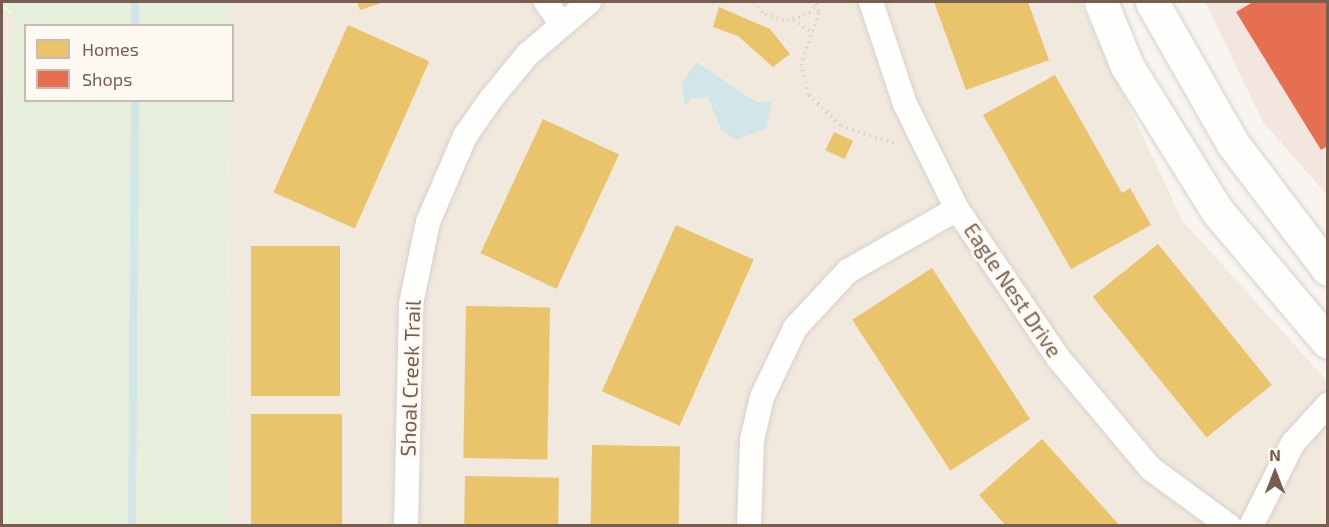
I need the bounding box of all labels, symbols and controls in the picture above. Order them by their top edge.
legend [24,24,234,102]
text: Homes [82,38,139,60]
text: Shops [82,68,132,90]
street label: Eagle Nest Drive [959,218,1067,362]
street label: Shoal Creek Trail [395,299,425,457]
north arrow [1245,443,1305,503]
text: N [1269,445,1281,464]

